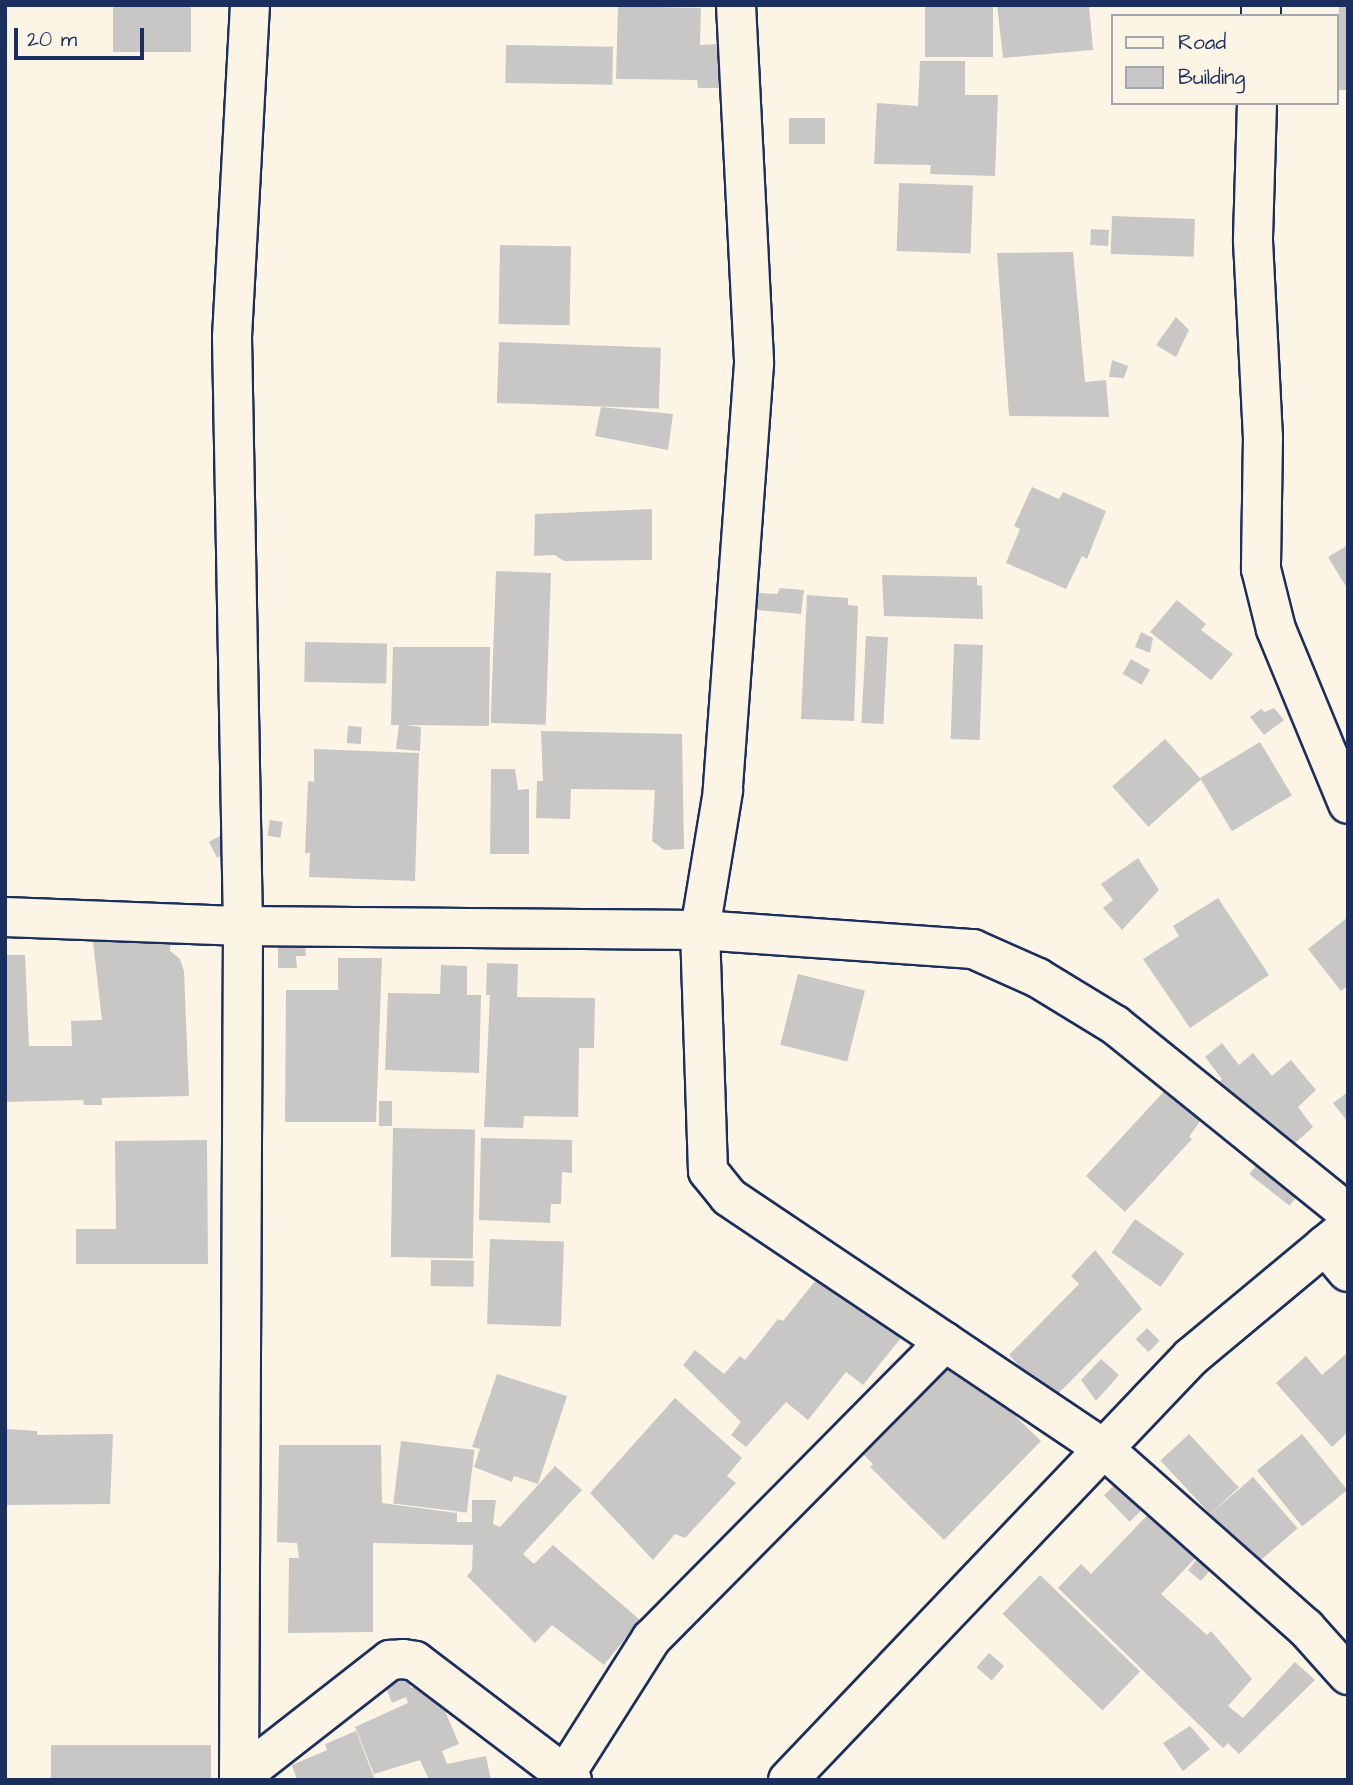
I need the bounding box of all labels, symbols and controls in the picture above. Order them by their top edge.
scale bar [18,14,147,58]
legend [1112,14,1339,105]
text: 20 m [27,25,77,54]
text: Road [1178,28,1226,57]
text: Building [1178,63,1245,92]

